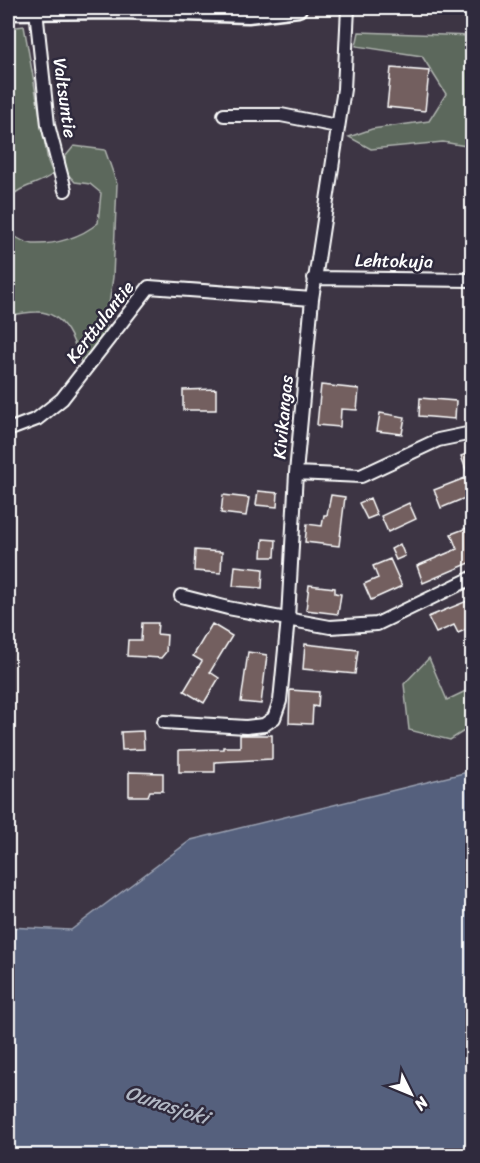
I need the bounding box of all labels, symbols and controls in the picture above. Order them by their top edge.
street label: Valtsuntie [44,56,86,140]
street label: Lehtokuja [355,244,433,278]
street label: Kerttulantie [57,273,143,371]
street label: Kivikangas [263,373,303,460]
north arrow [381,1064,441,1124]
water label: Ounasjoki [121,1075,217,1136]
text: N [407,1089,437,1118]

